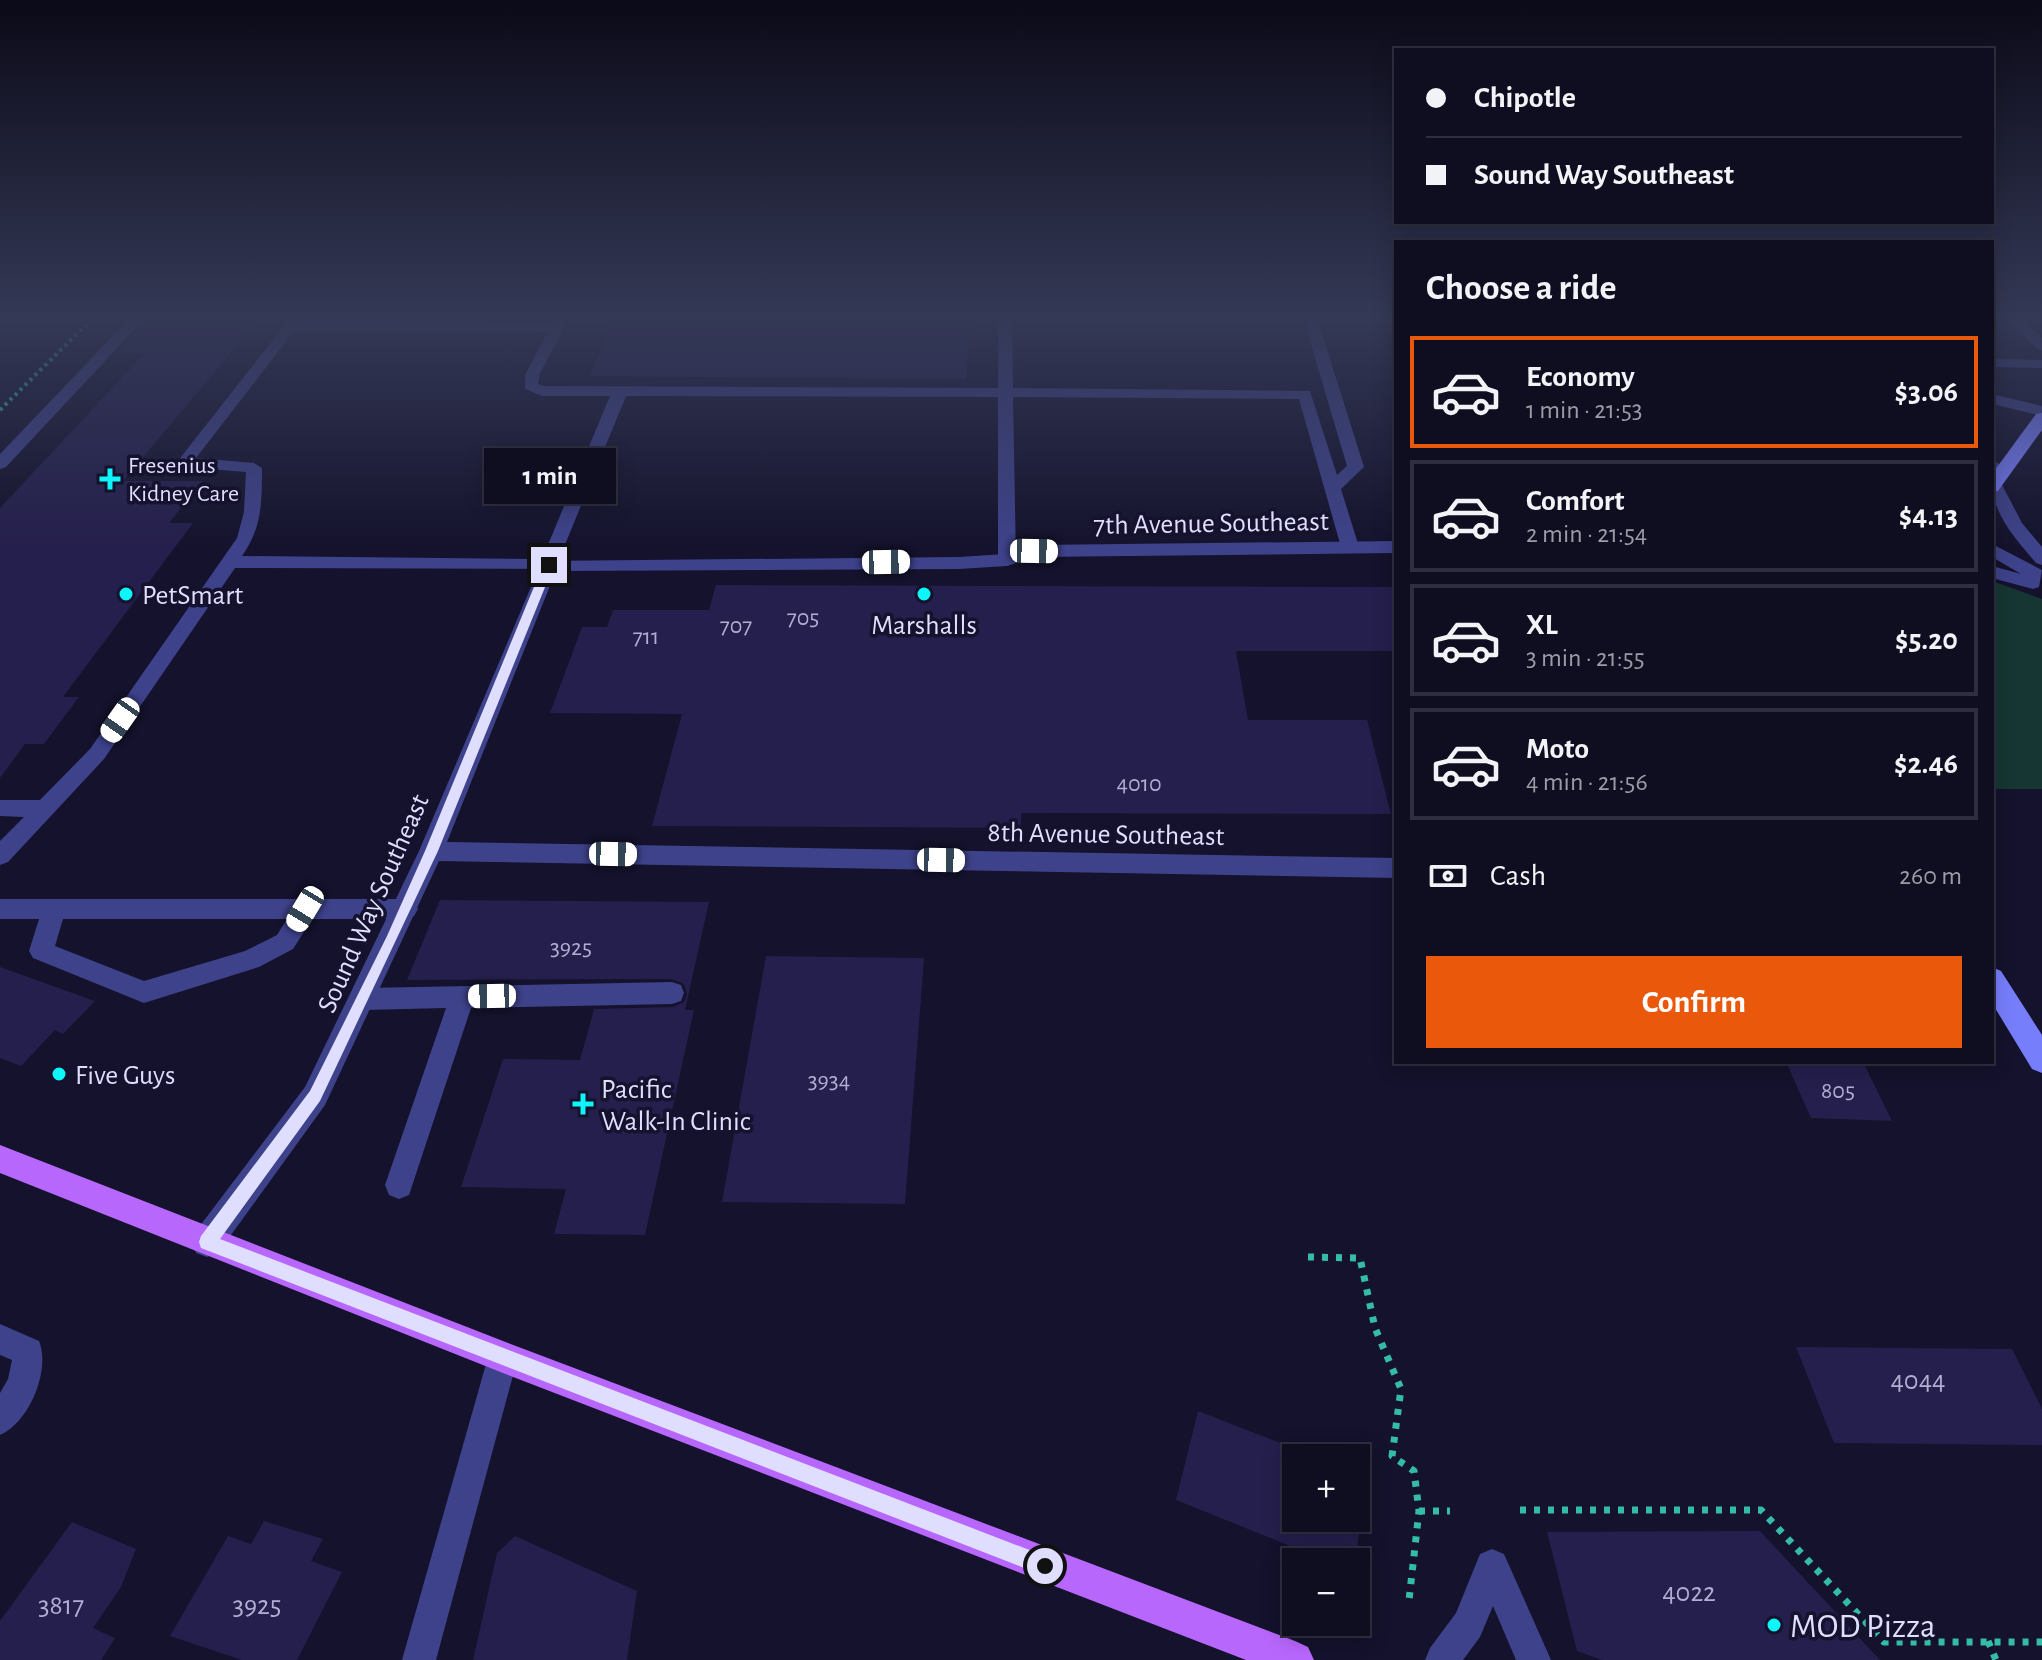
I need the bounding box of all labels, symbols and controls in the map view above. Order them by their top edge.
text: Chipotle [1474,83,1576,113]
text: Sound Way Southeast [1474,160,1734,190]
text: Choose a ride [1426,270,1616,306]
icon: car [1430,356,1502,428]
text: Economy [1526,362,1635,392]
text: $3.06 [1895,377,1958,407]
text: 1 min · 21:53 [1526,397,1643,423]
callout: 1 min [483,449,615,505]
place label: Fresenius Kidney Care [128,454,239,506]
text: 1 min [523,463,577,489]
marker: Fresenius Kidney Care [99,468,121,490]
icon: car [1430,480,1502,552]
text: Comfort [1526,486,1625,516]
text: $4.13 [1899,501,1958,531]
street label: 7th Avenue Southeast [1093,508,1329,540]
text: 2 min · 21:54 [1526,521,1647,547]
car [1010,539,1058,563]
route end [531,547,567,583]
car [862,550,910,574]
place label: PetSmart [142,582,243,610]
marker: PetSmart [117,585,135,603]
marker: Marshalls [915,585,933,603]
icon: car [1430,604,1502,676]
house number: 705 [787,606,819,630]
text: XL [1526,610,1558,640]
place label: Marshalls [871,612,977,640]
house number: 707 [720,614,752,638]
house number: 711 [633,625,659,649]
text: $5.20 [1895,625,1958,655]
text: 3 min · 21:55 [1526,645,1645,671]
car [96,693,144,747]
icon: car [1430,728,1502,800]
text: Moto [1526,734,1589,764]
text: $2.46 [1894,749,1958,779]
text: 4 min · 21:56 [1526,769,1648,795]
house number: 4010 [1116,772,1162,796]
street label: Sound Way Southeast [313,790,435,1017]
street label: 8th Avenue Southeast [987,819,1225,851]
car [589,842,637,866]
car [917,848,965,872]
icon: cash [1426,854,1470,898]
text: Cash [1490,861,1546,891]
text: 260 m [1899,863,1962,889]
car [282,882,328,936]
house number: 3925 [550,936,592,960]
button: Confirm [1426,956,1962,1048]
car [468,984,516,1008]
place label: Five Guys [75,1062,175,1090]
marker: Five Guys [50,1065,68,1083]
house number: 3934 [808,1069,850,1093]
place label: Pacific Walk-In Clinic [601,1076,751,1136]
house number: 805 [1821,1079,1855,1103]
marker: Pacific Walk-In Clinic [572,1093,594,1115]
house number: 4044 [1890,1367,1946,1395]
map controls [1282,1444,1370,1636]
button: + [1282,1444,1370,1532]
route start [1027,1548,1063,1584]
button: − [1282,1548,1370,1636]
house number: 4022 [1662,1579,1716,1607]
house number: 3817 [38,1592,84,1620]
house number: 3925 [232,1592,282,1620]
place label: MOD Pizza [1790,1610,1936,1644]
marker: MOD Pizza [1765,1616,1783,1634]

